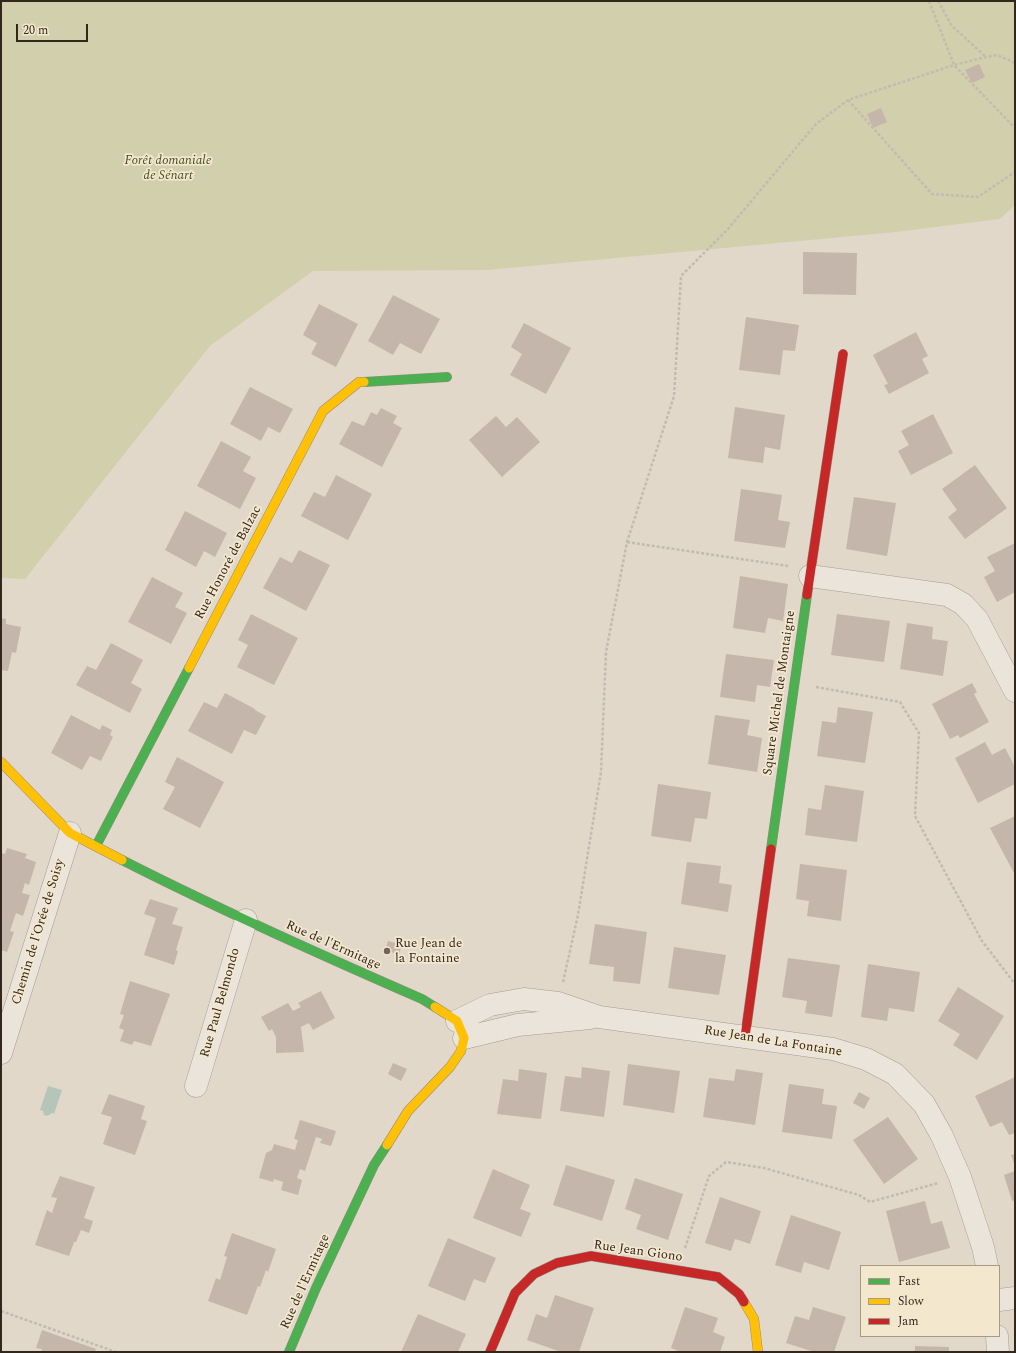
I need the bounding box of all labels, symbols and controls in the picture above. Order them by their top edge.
scale bar [18,16,90,42]
text: 20 m [23,21,48,40]
park label: Forêt domaniale de Sénart [125,153,211,184]
street label: Rue Honoré de Balzac [192,503,266,623]
street label: Square Michel de Montaigne [761,610,799,776]
street label: Chemin de l'Orée de Soisy [9,857,69,1007]
street label: Rue de l'Ermitage [283,918,383,974]
place label: Rue Jean de la Fontaine [395,936,462,967]
marker: Rue Jean de la Fontaine [382,946,392,956]
street label: Rue Paul Belmondo [198,947,244,1059]
street label: Rue Jean de La Fontaine [703,1023,843,1061]
street label: Rue de l'Ermitage [278,1232,334,1332]
street label: Rue Jean Giono [593,1238,683,1266]
legend [860,1265,1000,1337]
text: Fast [898,1272,920,1291]
text: Slow [898,1292,923,1311]
text: Jam [898,1312,919,1331]

